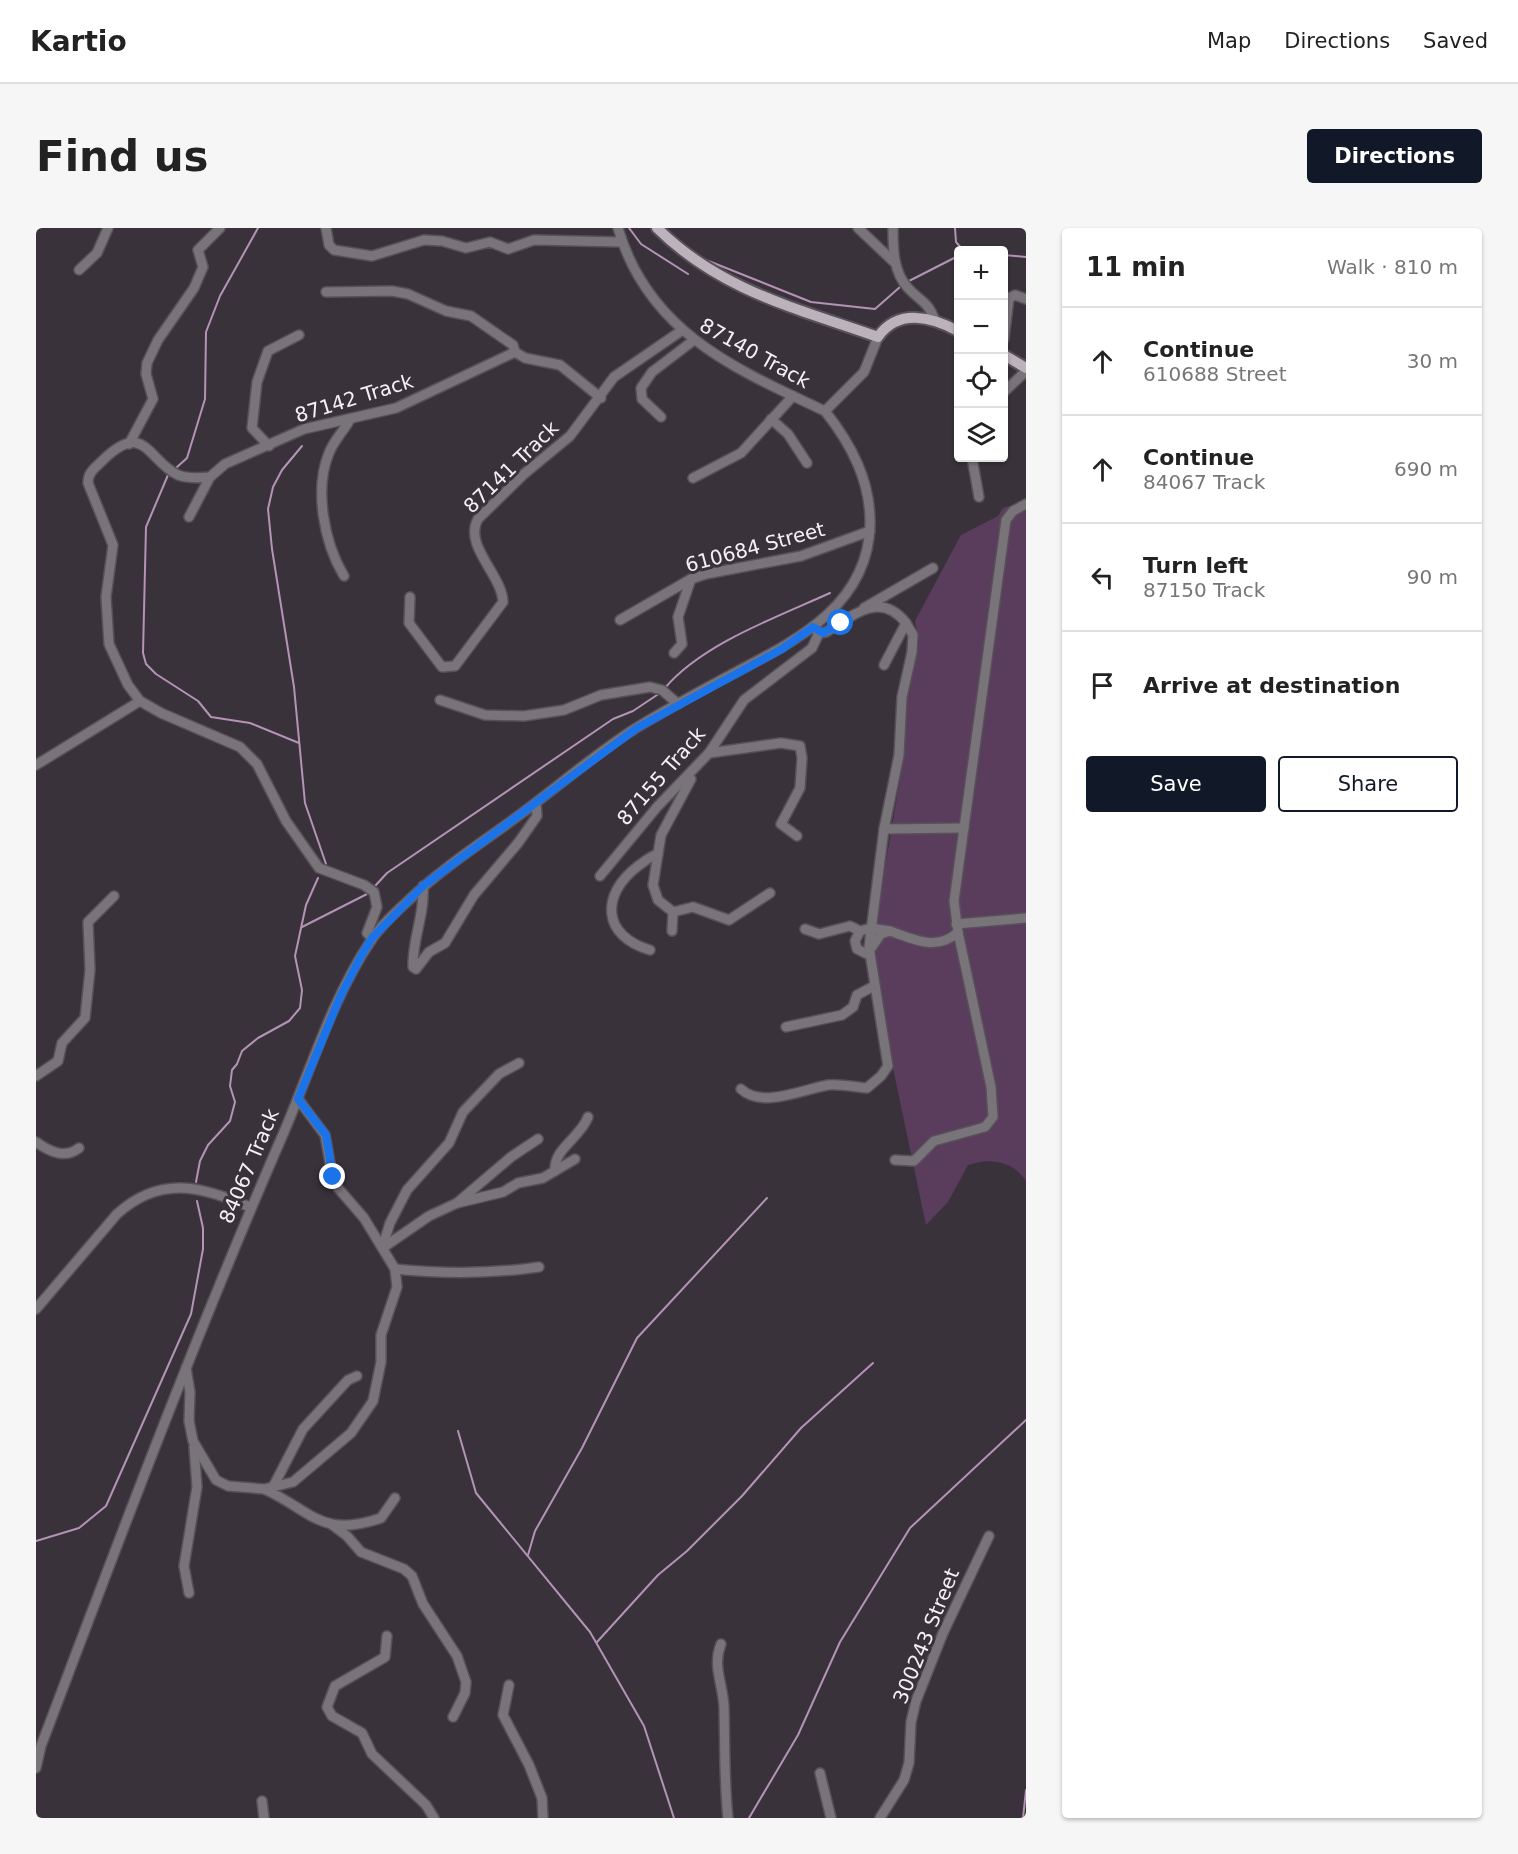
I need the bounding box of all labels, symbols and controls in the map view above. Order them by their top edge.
text: Kartio [30,25,127,58]
text: Map [1207,29,1251,53]
text: Directions [1284,29,1390,53]
text: Saved [1423,29,1488,53]
button: Directions [1307,129,1482,183]
text: Find us [36,132,209,181]
map controls [954,246,1008,462]
button: + [954,246,1008,300]
text: 11 min [1086,252,1186,282]
text: Walk · 810 m [1327,255,1458,279]
button: − [954,300,1008,354]
street label: 87140 Track [696,313,815,393]
text: Continue [1143,337,1254,362]
icon: ahead [1086,345,1119,378]
text: 30 m [1407,349,1458,373]
button: locate [954,354,1008,408]
text: 610688 Street [1143,362,1286,386]
street label: 87142 Track [292,369,416,427]
button: layers [954,408,1008,462]
street label: 87141 Track [459,416,564,518]
text: Continue [1143,445,1254,470]
icon: ahead [1086,453,1119,486]
text: 690 m [1394,457,1458,481]
text: 84067 Track [1143,470,1265,494]
street label: 610684 Street [683,517,828,577]
text: Turn left [1143,553,1248,578]
icon: left [1086,561,1119,594]
text: 90 m [1407,565,1458,589]
text: 87150 Track [1143,578,1265,602]
route start [827,609,853,635]
icon: arrive [1086,669,1119,702]
text: Arrive at destination [1143,673,1400,698]
street label: 87155 Track [612,722,710,830]
button: Save [1086,756,1266,812]
button: Share [1278,756,1458,812]
street label: 84067 Track [214,1105,284,1227]
route end [319,1163,345,1189]
street label: 300243 Street [888,1565,964,1707]

